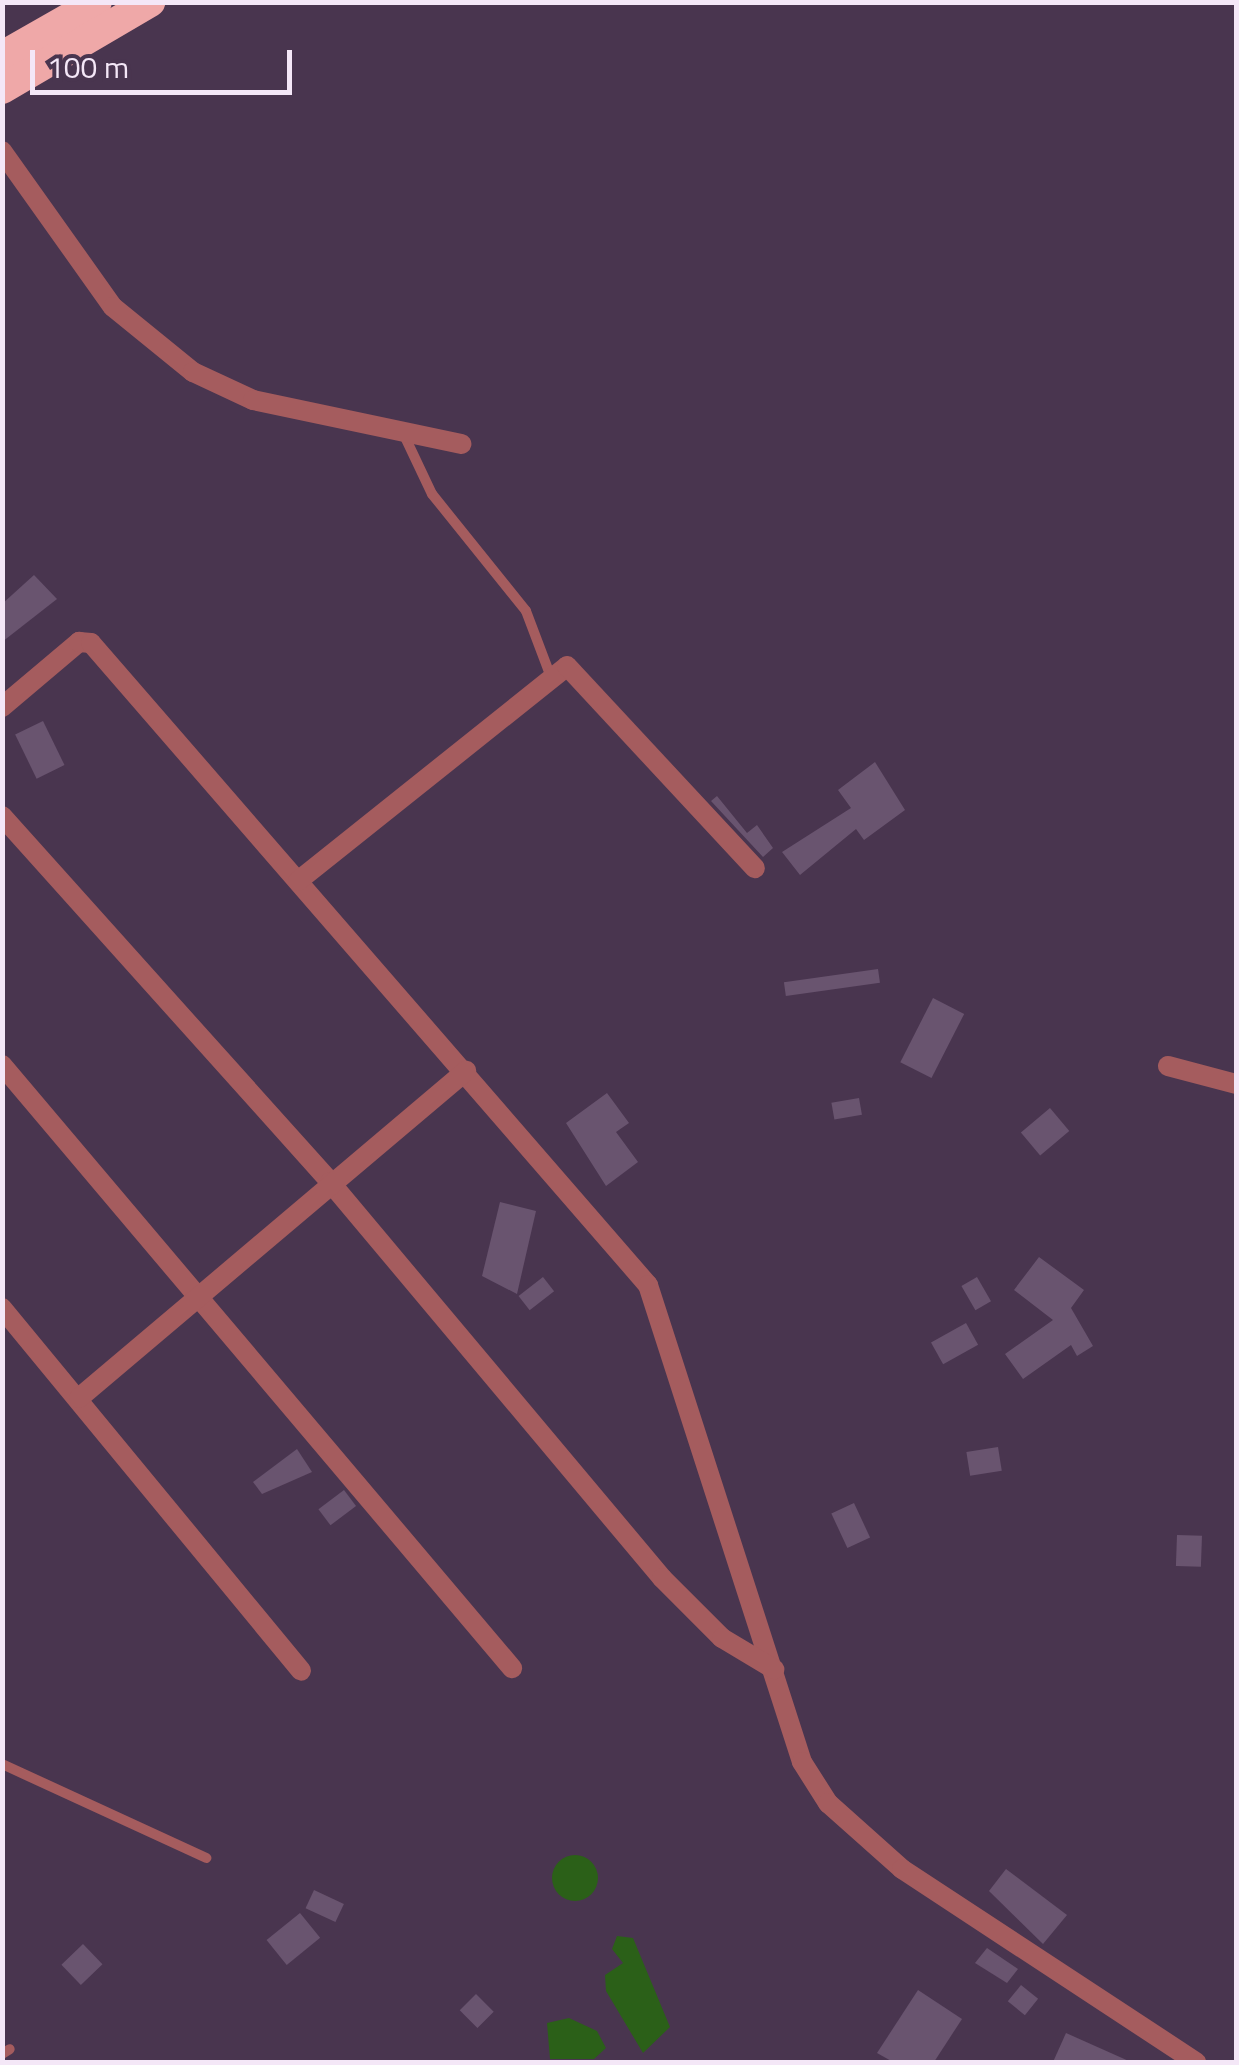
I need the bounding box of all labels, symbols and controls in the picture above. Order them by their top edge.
scale bar [35,30,298,92]
text: 100 m [47,44,129,90]

